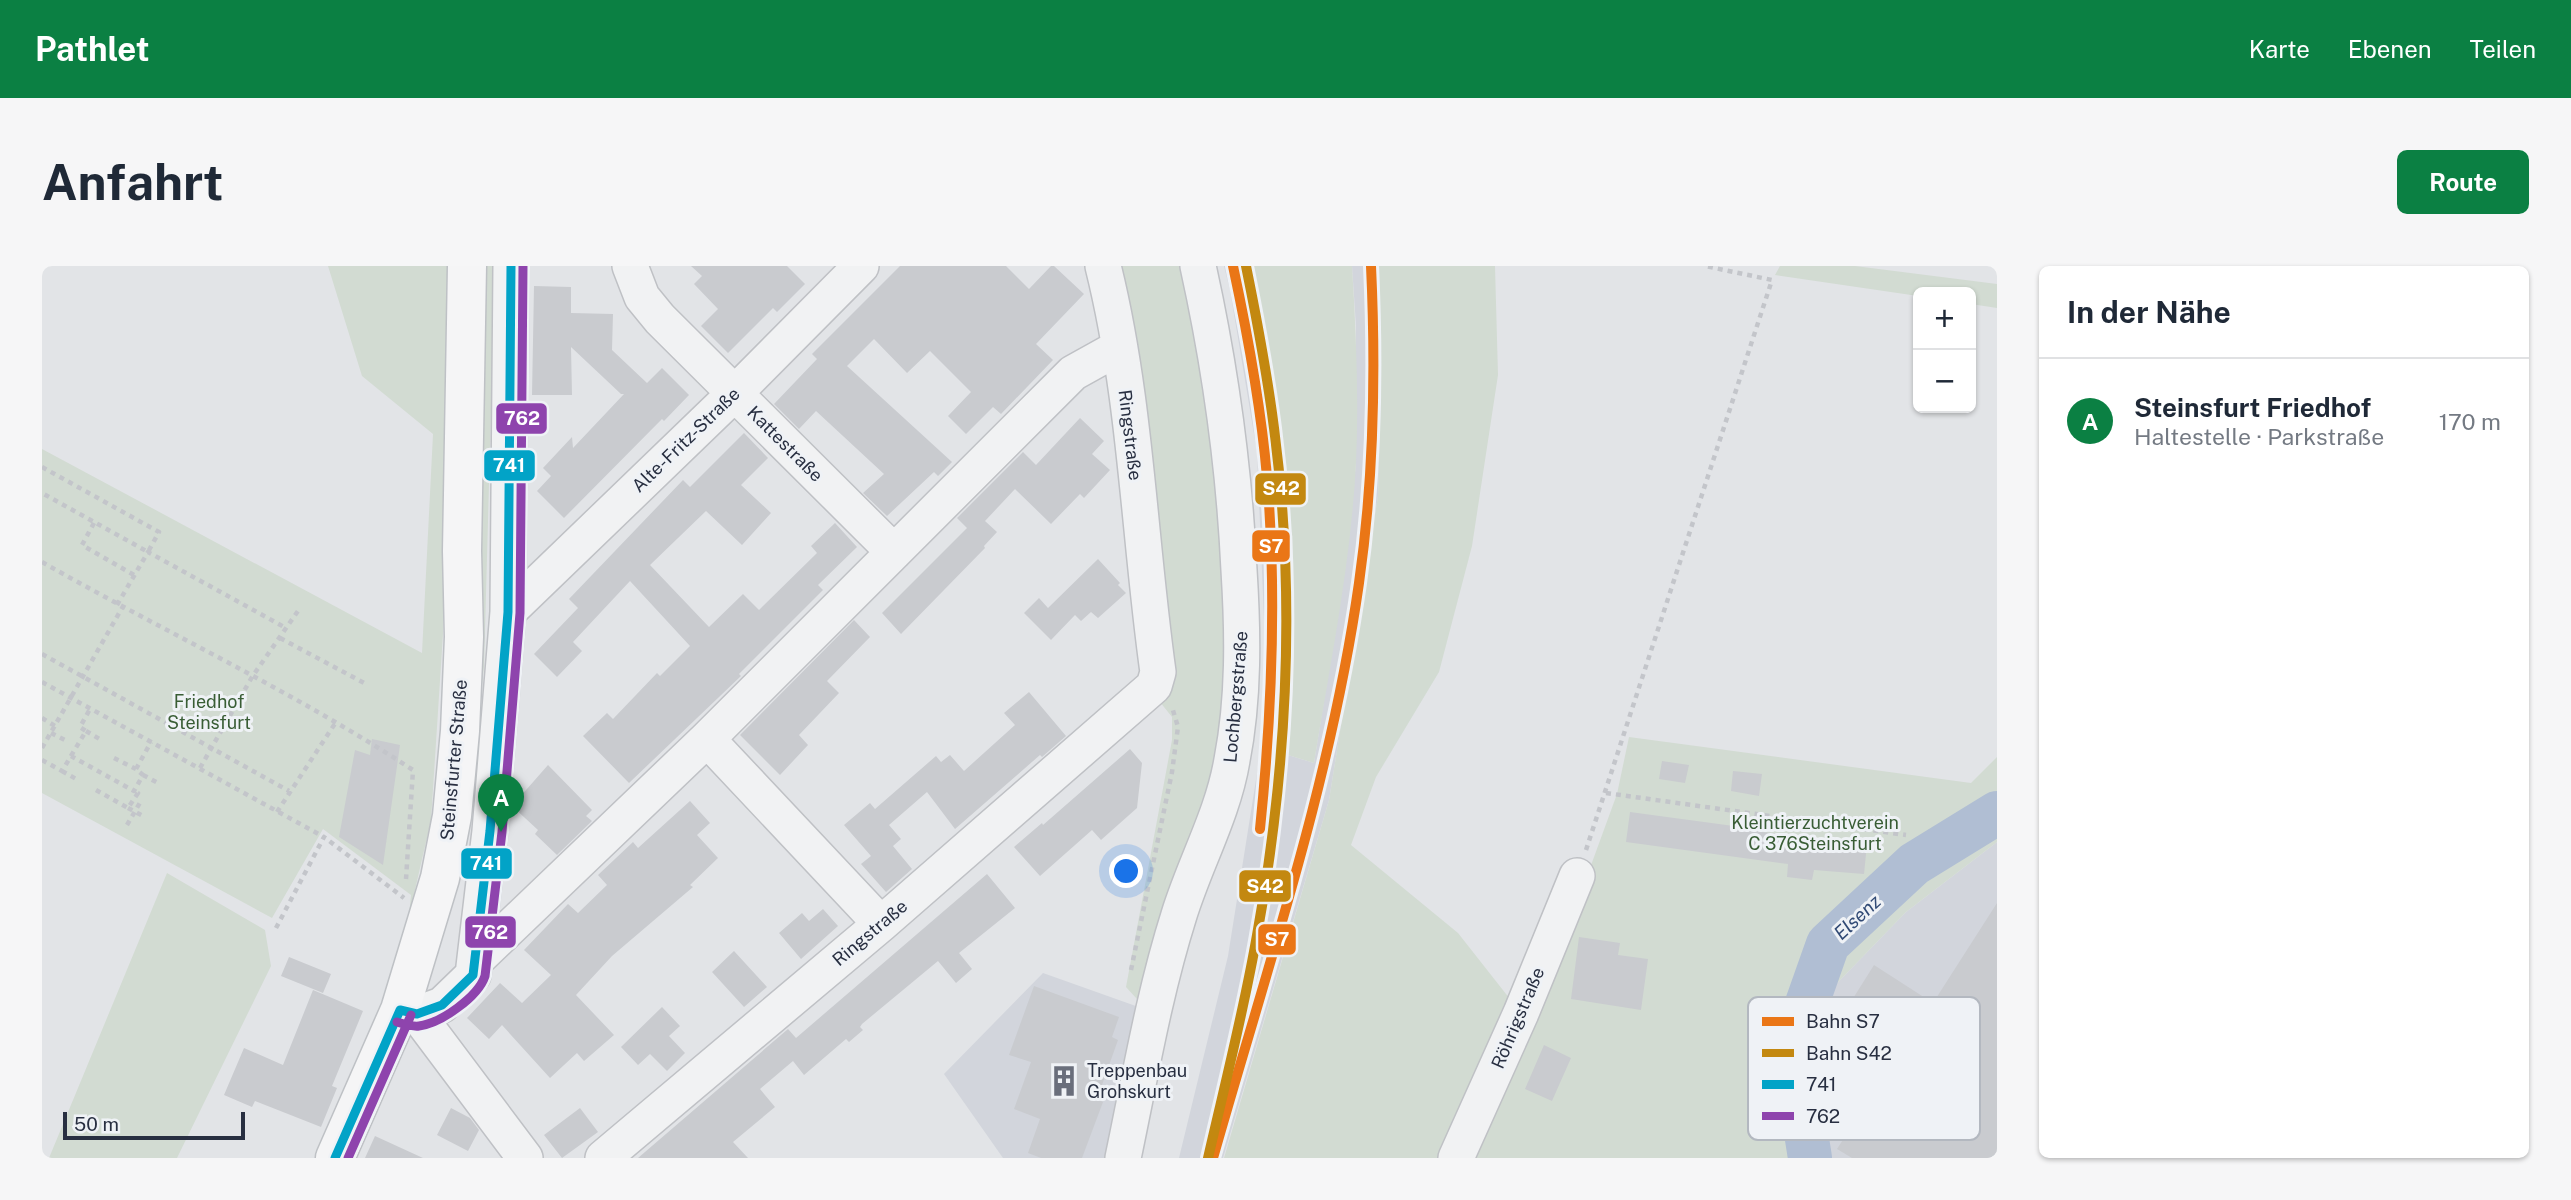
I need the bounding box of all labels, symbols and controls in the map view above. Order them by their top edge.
text: Pathlet [35,30,150,68]
text: Karte [2249,35,2310,63]
text: Ebenen [2348,35,2432,63]
text: Teilen [2470,35,2536,63]
button: Route [2397,150,2529,214]
text: Anfahrt [42,153,223,211]
map controls [1913,287,1976,413]
button: + [1913,287,1976,350]
text: In der Nähe [2067,294,2231,330]
button: − [1913,350,1976,413]
street label: Alte-Fritz-Straße [628,383,744,496]
street label: Ringstraße [1115,388,1146,482]
text: Steinsfurt Friedhof [2134,392,2371,423]
line badge: 762 [495,402,548,435]
street label: Kattestraße [743,402,827,486]
text: 762 [504,407,540,429]
text: A [2082,408,2098,435]
text: 170 m [2439,408,2501,435]
text: Haltestelle · Parkstraße [2134,423,2384,450]
line badge: 741 [483,449,536,482]
text: 741 [493,454,525,476]
line badge: S42 [1254,472,1307,506]
text: S42 [1262,477,1300,499]
line badge: S7 [1251,529,1291,563]
text: S7 [1258,535,1284,557]
street label: Lochbergstraße [1219,630,1252,764]
street label: Steinsfurter Straße [436,679,471,841]
park label: Friedhof Steinsfurt [167,691,251,733]
pin: A [478,774,524,832]
park label: Kleintierzuchtverein C 376Steinsfurt [1731,812,1899,854]
line badge: 741 [460,847,513,880]
text: 741 [470,852,502,874]
your location [1109,854,1143,888]
line badge: S42 [1238,869,1292,903]
text: S42 [1246,875,1284,897]
water label: Elsenz [1829,890,1885,944]
street label: Ringstraße [828,895,911,970]
line badge: 762 [464,915,517,949]
text: 762 [472,921,508,943]
line badge: S7 [1257,923,1297,956]
text: S7 [1264,928,1290,950]
street label: Röhrigstraße [1487,964,1548,1072]
legend [1748,997,1980,1140]
text: Bahn S7 [1806,1010,1880,1032]
text: Bahn S42 [1806,1042,1892,1064]
place label: Treppenbau Grohskurt [1087,1060,1187,1102]
building icon: Treppenbau Grohskurt [1047,1064,1081,1098]
text: 741 [1806,1073,1837,1095]
text: 762 [1806,1105,1840,1127]
scale bar [63,1109,245,1141]
text: 50 m [74,1113,119,1135]

